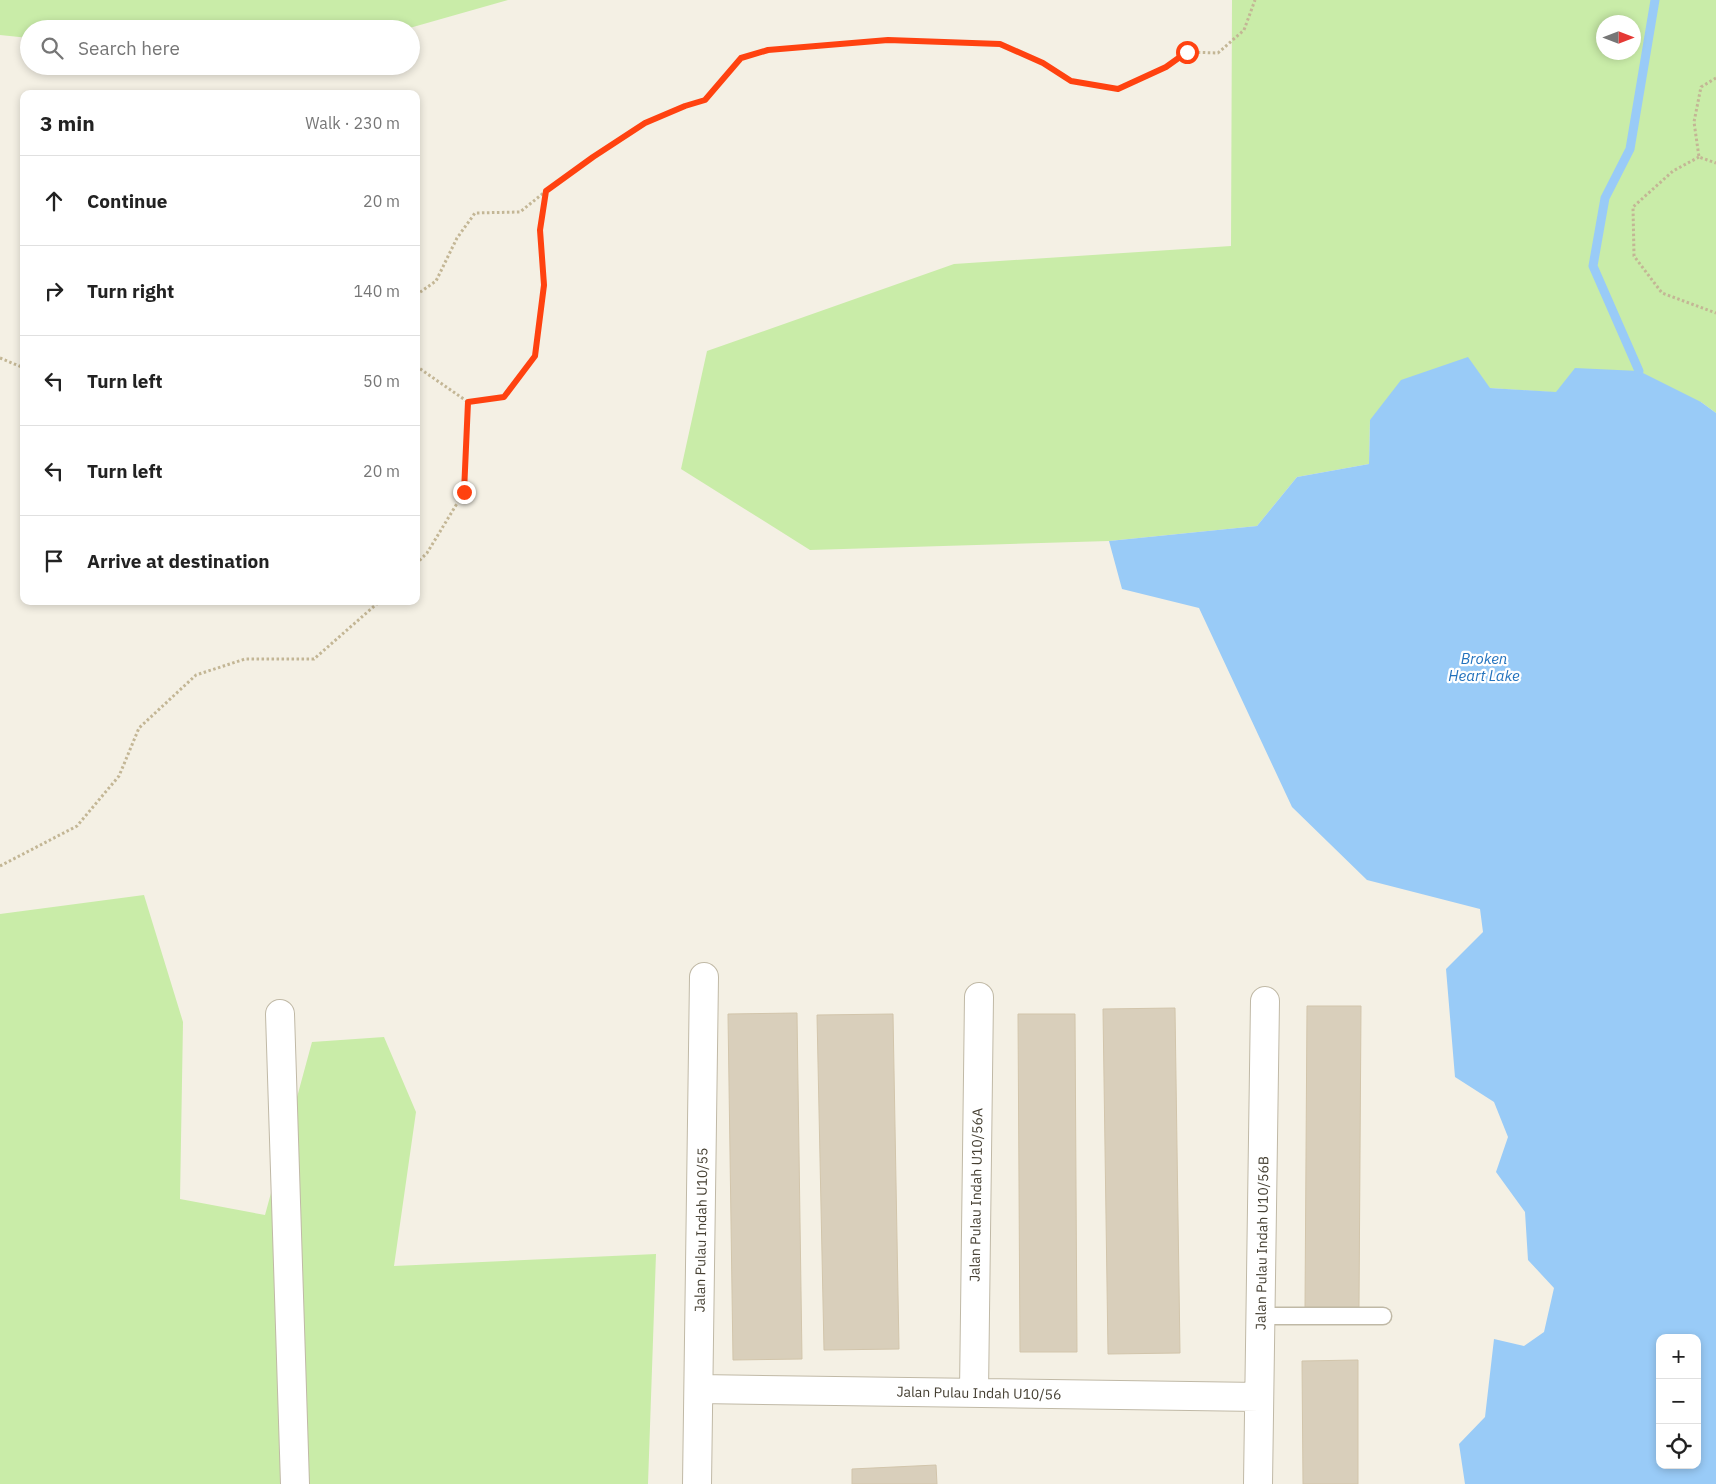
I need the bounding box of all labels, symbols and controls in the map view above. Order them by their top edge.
north arrow [1596,15,1641,60]
search box [20,20,420,75]
icon: search [38,34,66,62]
text: Search here [78,36,180,60]
route start [1176,41,1199,64]
text: 3 min [40,109,95,137]
text: Walk · 230 m [305,113,400,133]
icon: ahead [40,187,68,215]
text: Continue [87,189,167,213]
text: 20 m [363,191,400,211]
icon: right [40,277,68,305]
text: Turn right [87,279,174,303]
text: 140 m [353,281,400,301]
icon: left [40,367,68,395]
text: Turn left [87,369,163,393]
text: 50 m [363,371,400,391]
icon: left [40,457,68,485]
text: Turn left [87,459,163,483]
text: 20 m [363,461,400,481]
route end [453,481,476,504]
icon: arrive [40,547,68,575]
text: Arrive at destination [87,549,270,573]
water label: Broken Heart Lake [1448,649,1520,685]
street label: Jalan Pulau Indah U10/56A [965,1108,987,1282]
street label: Jalan Pulau Indah U10/55 [691,1147,711,1313]
street label: Jalan Pulau Indah U10/56B [1251,1156,1273,1330]
map controls [1656,1334,1701,1469]
button: + [1656,1334,1701,1379]
button: − [1656,1379,1701,1424]
street label: Jalan Pulau Indah U10/56 [896,1383,1062,1403]
button: locate [1656,1424,1701,1469]

